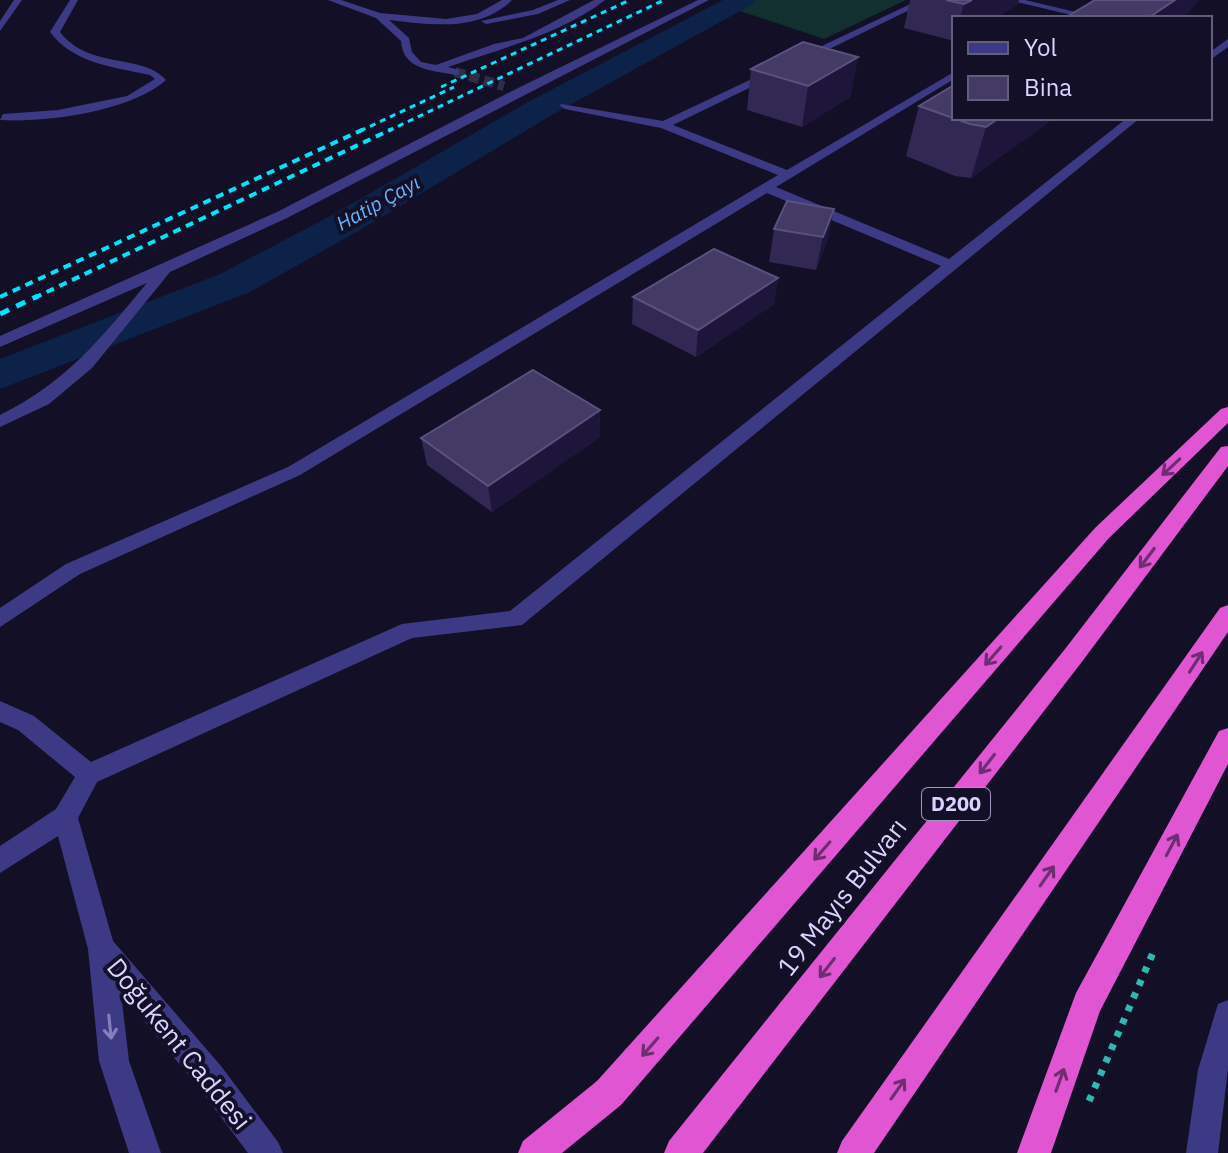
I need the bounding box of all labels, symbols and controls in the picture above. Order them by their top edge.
legend [952,16,1212,120]
text: Yol [1024,31,1057,63]
text: Bina [1024,71,1072,103]
water label: Hatip Çayı [331,169,424,237]
one-way arrow [1161,457,1181,476]
one-way arrow [1138,547,1155,569]
one-way arrow [985,645,1003,665]
one-way arrow [1188,652,1204,674]
one-way arrow [979,753,996,774]
road number: D200 [922,788,990,820]
street label: 19 Mayıs Bulvarı [769,810,914,982]
one-way arrow [1164,834,1180,858]
one-way arrow [813,841,831,861]
one-way arrow [1039,865,1055,887]
street label: Doğukent Caddesi [100,950,260,1136]
one-way arrow [818,957,835,978]
one-way arrow [103,1013,118,1040]
one-way arrow [641,1036,659,1056]
one-way arrow [1054,1068,1068,1092]
one-way arrow [890,1079,907,1101]

